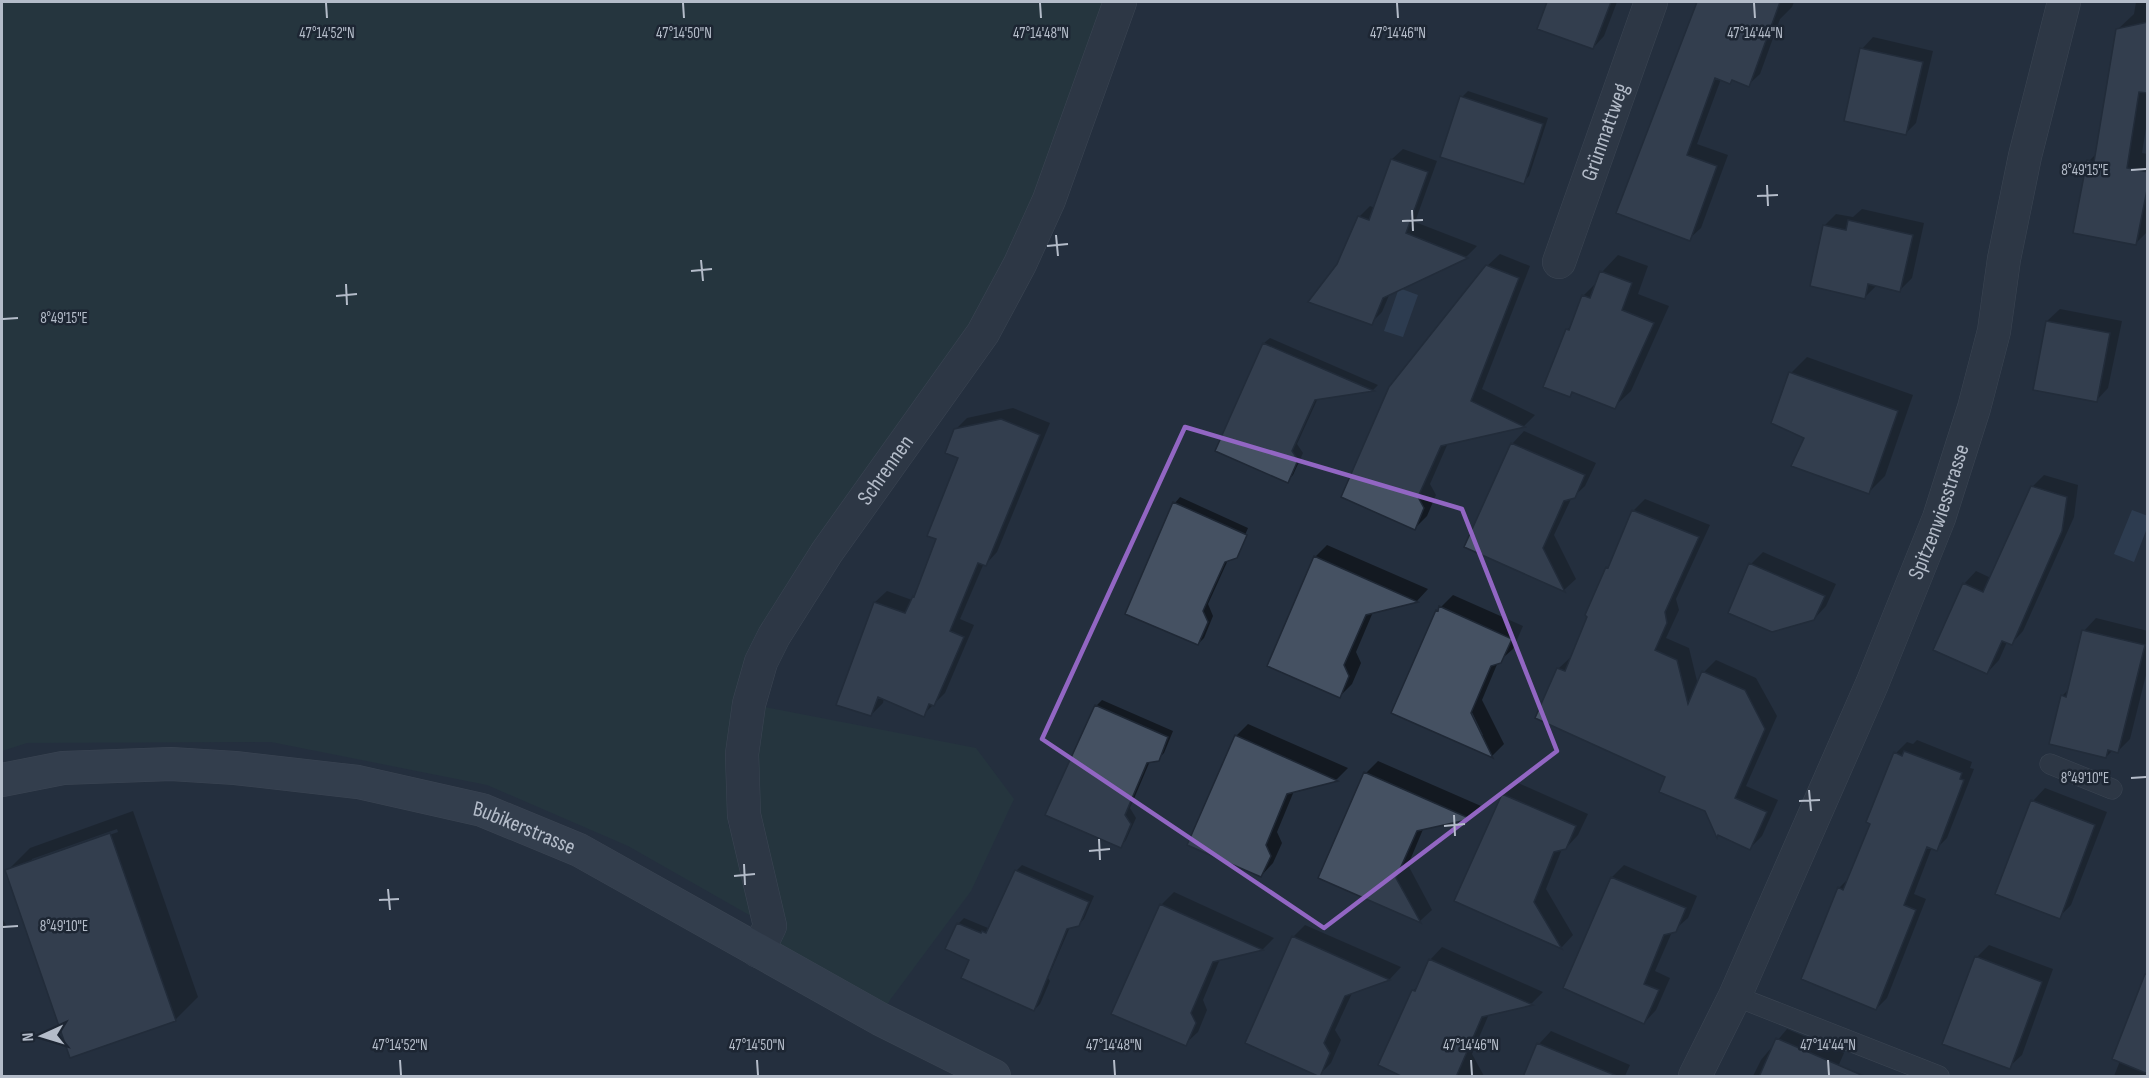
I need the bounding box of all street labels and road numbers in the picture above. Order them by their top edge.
street label: Grünmattweg [1575,79,1635,184]
street label: Schrennen [851,430,919,510]
street label: Spitzenwiesstrasse [1902,441,1975,583]
street label: Bubikerstrasse [471,795,580,861]

